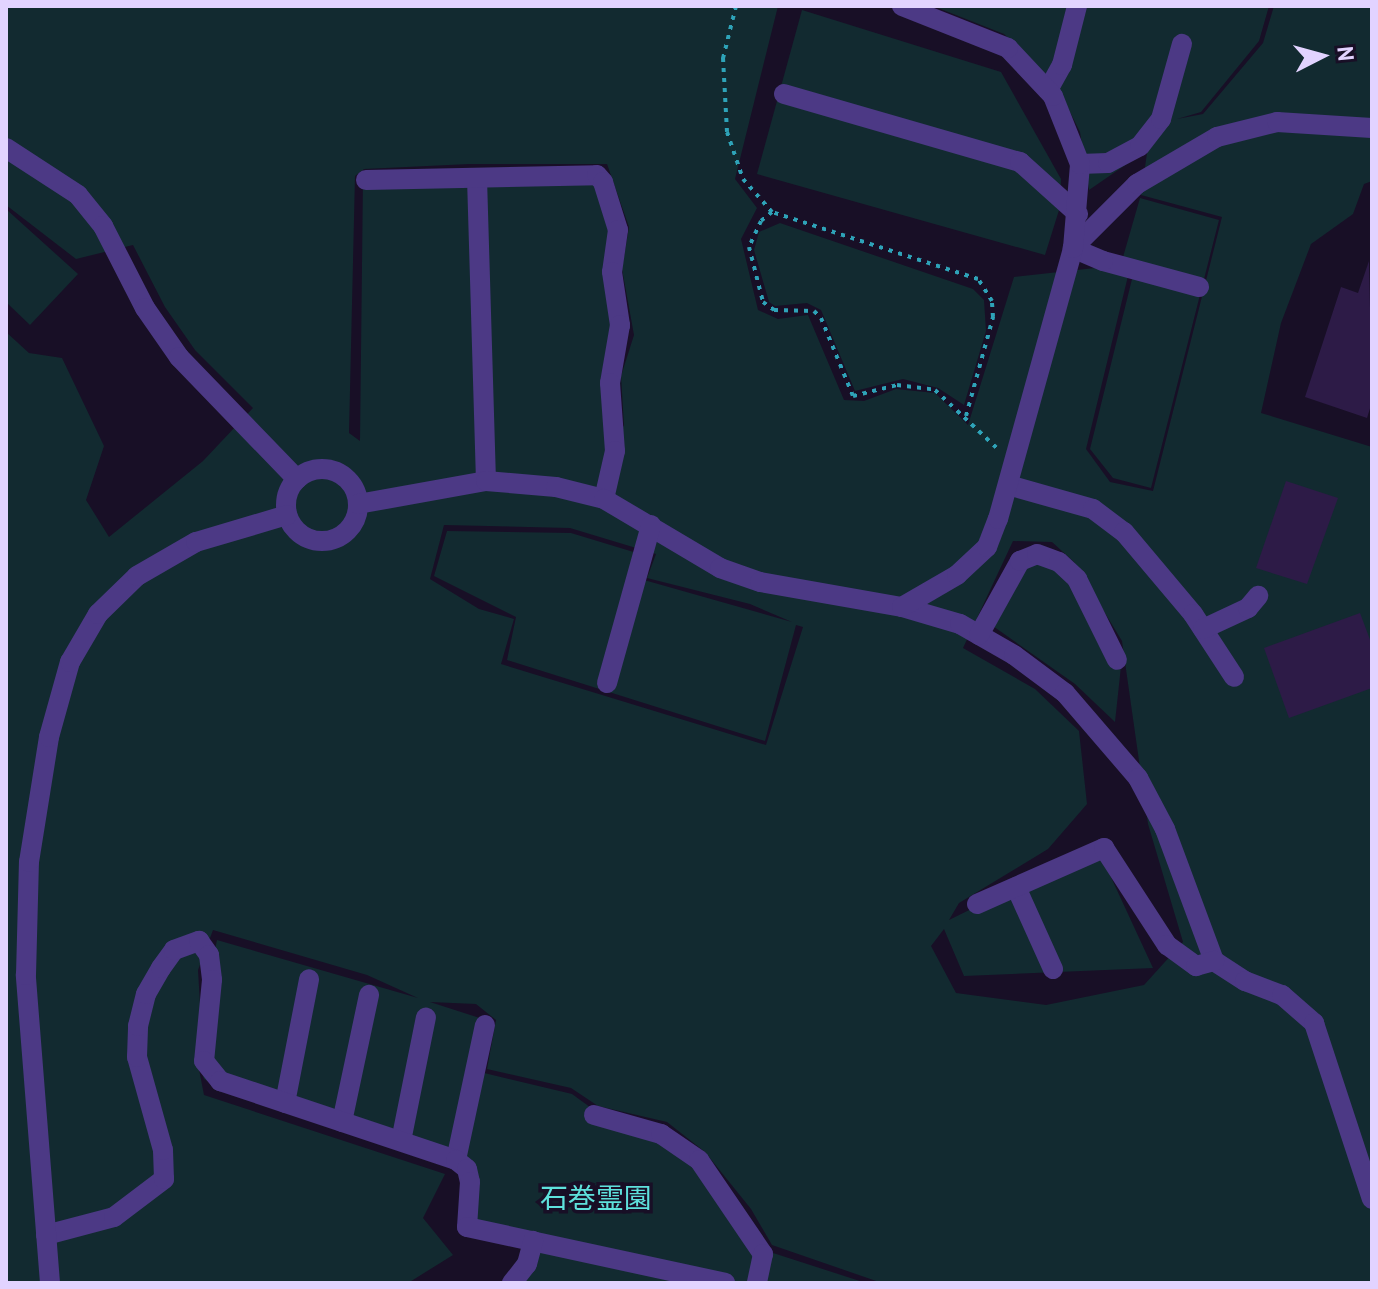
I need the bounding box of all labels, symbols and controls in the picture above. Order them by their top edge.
north arrow [1282,16,1362,96]
text: N [1331,45,1361,62]
park label: 石巻霊園 [540,1181,652,1215]

